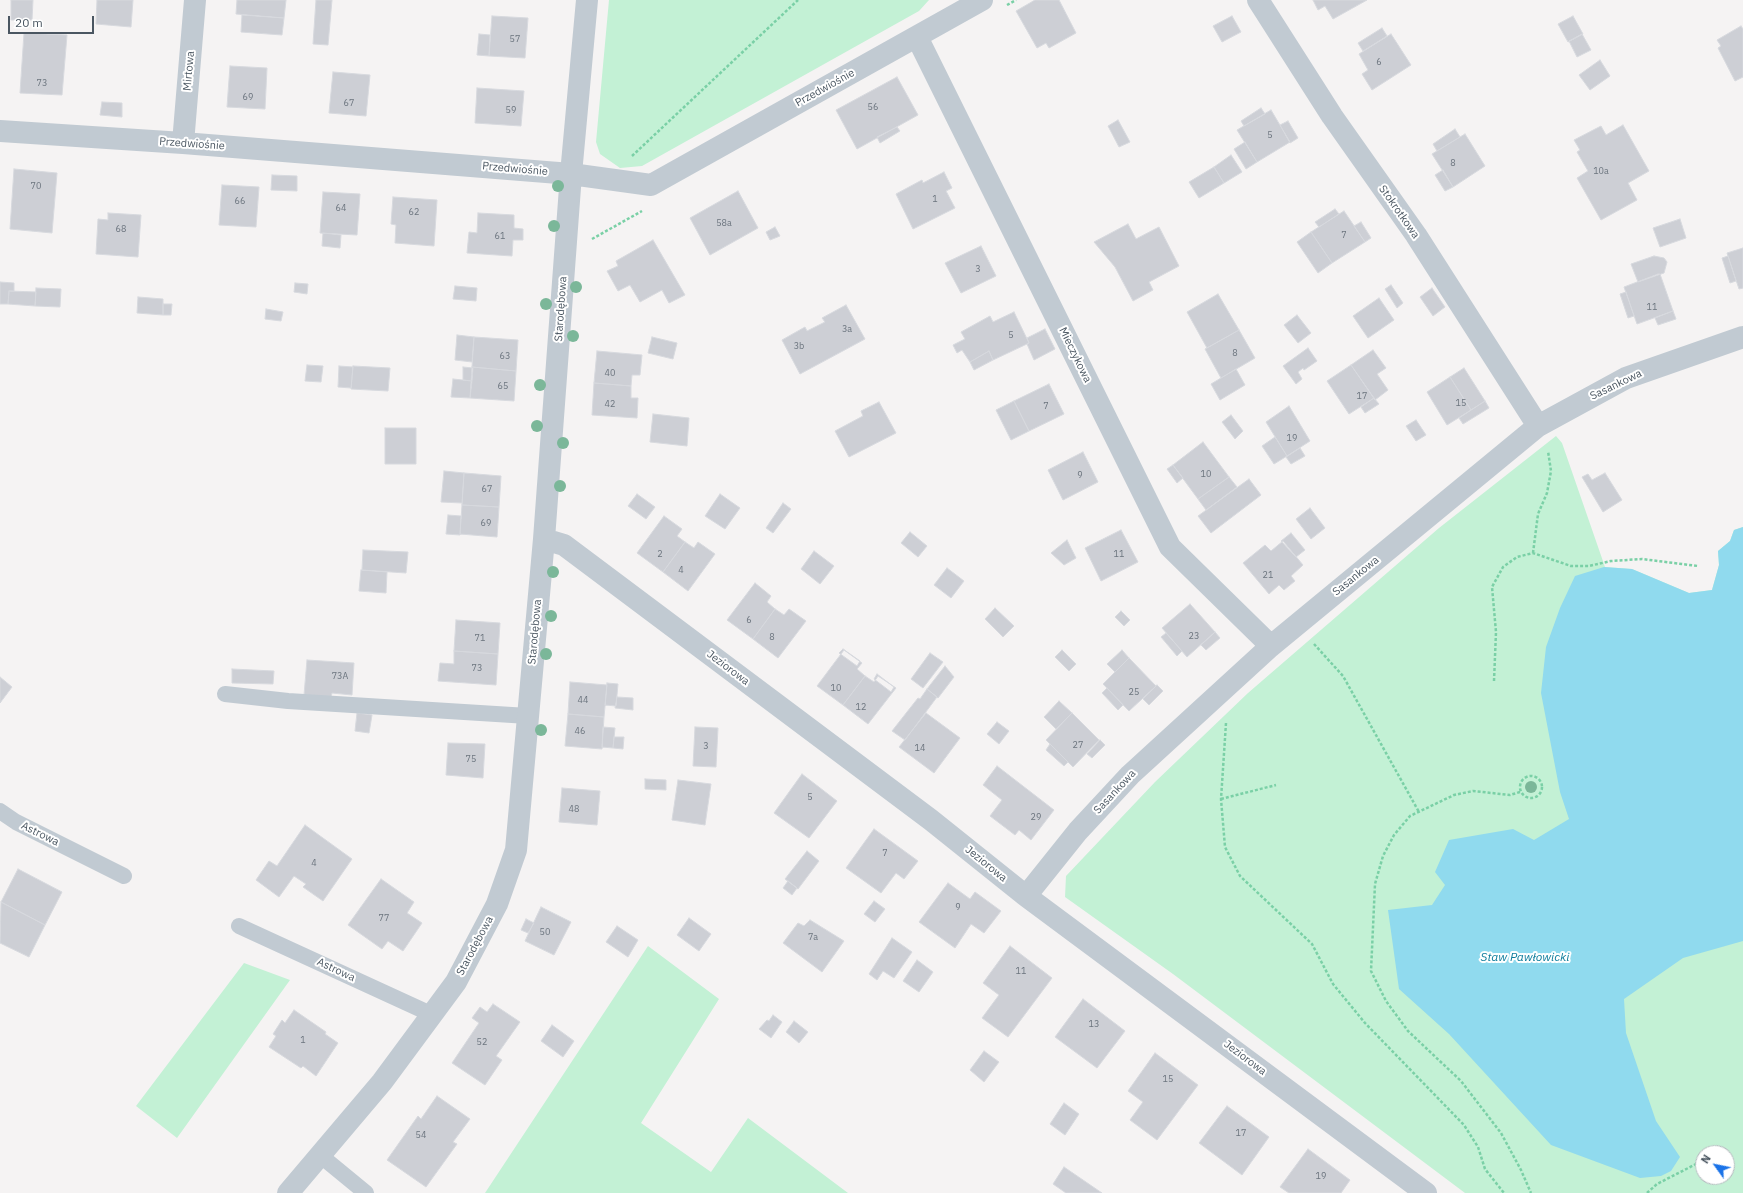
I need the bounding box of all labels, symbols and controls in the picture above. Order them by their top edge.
scale bar [10,8,96,34]
text: 20 m [15,15,43,30]
house number: 57 [510,34,520,44]
street label: Mirtowa [181,51,197,91]
house number: 6 [1376,57,1382,67]
street label: Przedwiośnie [793,66,857,110]
house number: 73 [37,78,47,88]
house number: 69 [243,92,253,102]
house number: 67 [344,98,354,108]
house number: 56 [868,102,878,112]
house number: 59 [506,105,516,115]
house number: 5 [1267,130,1273,140]
street label: Przedwiośnie [159,135,225,153]
house number: 8 [1450,158,1456,168]
street label: Przedwiośnie [482,160,548,178]
house number: 10a [1593,166,1609,176]
house number: 70 [31,181,41,191]
street label: Stokrotkowa [1376,183,1422,241]
house number: 1 [932,194,938,204]
house number: 66 [235,196,245,206]
house number: 64 [336,203,346,213]
house number: 62 [409,207,419,217]
house number: 58a [716,218,732,228]
house number: 68 [116,224,126,234]
house number: 7 [1341,230,1347,240]
house number: 61 [495,231,505,241]
house number: 3 [975,264,981,274]
street label: Starodębowa [552,276,570,342]
house number: 11 [1647,302,1657,312]
house number: 3a [842,324,852,334]
street label: Mieczykowa [1056,325,1094,385]
house number: 5 [1008,330,1014,340]
house number: 3b [794,341,804,351]
house number: 8 [1232,348,1238,358]
house number: 63 [500,351,510,361]
street label: Sasankowa [1588,367,1644,403]
house number: 40 [605,368,615,378]
house number: 65 [498,381,508,391]
house number: 17 [1357,391,1367,401]
house number: 15 [1456,398,1466,408]
house number: 42 [605,399,615,409]
house number: 7 [1043,401,1049,411]
house number: 19 [1287,433,1297,443]
house number: 10 [1201,469,1211,479]
house number: 9 [1077,470,1083,480]
house number: 67 [482,484,492,494]
house number: 69 [481,518,491,528]
house number: 2 [657,549,663,559]
house number: 11 [1114,549,1124,559]
street label: Sasankowa [1330,553,1382,599]
house number: 4 [678,565,684,575]
house number: 21 [1263,570,1273,580]
street label: Starodębowa [526,599,544,665]
house number: 6 [746,615,752,625]
house number: 23 [1189,631,1199,641]
house number: 8 [769,632,775,642]
house number: 71 [475,633,485,643]
street label: Jeziorowa [704,648,752,688]
house number: 73 [472,663,482,673]
house number: 73A [332,671,348,681]
house number: 10 [831,683,841,693]
house number: 25 [1129,687,1139,697]
house number: 44 [578,695,588,705]
house number: 12 [856,702,866,712]
house number: 46 [575,726,585,736]
house number: 27 [1073,740,1083,750]
house number: 3 [703,741,709,751]
house number: 14 [915,743,925,753]
house number: 75 [466,754,476,764]
street label: Sasankowa [1091,767,1139,817]
house number: 5 [807,792,813,802]
house number: 48 [569,804,579,814]
house number: 29 [1031,812,1041,822]
street label: Astrowa [19,819,61,849]
street label: Jeziorowa [962,843,1010,885]
house number: 7 [882,848,888,858]
house number: 4 [311,858,317,868]
house number: 9 [955,902,961,912]
house number: 77 [379,913,389,923]
street label: Starodębowa [454,914,496,978]
house number: 50 [540,927,550,937]
house number: 7a [808,932,818,942]
water label: Staw Pawłowicki [1481,951,1569,965]
street label: Astrowa [315,955,357,985]
house number: 11 [1016,966,1026,976]
house number: 13 [1089,1019,1099,1029]
house number: 1 [300,1035,306,1045]
house number: 52 [477,1037,487,1047]
street label: Jeziorowa [1221,1038,1269,1078]
house number: 15 [1163,1074,1173,1084]
house number: 17 [1236,1128,1246,1138]
house number: 54 [416,1130,426,1140]
north arrow [1695,1145,1735,1185]
text: N [1698,1152,1714,1166]
house number: 19 [1316,1171,1326,1181]

